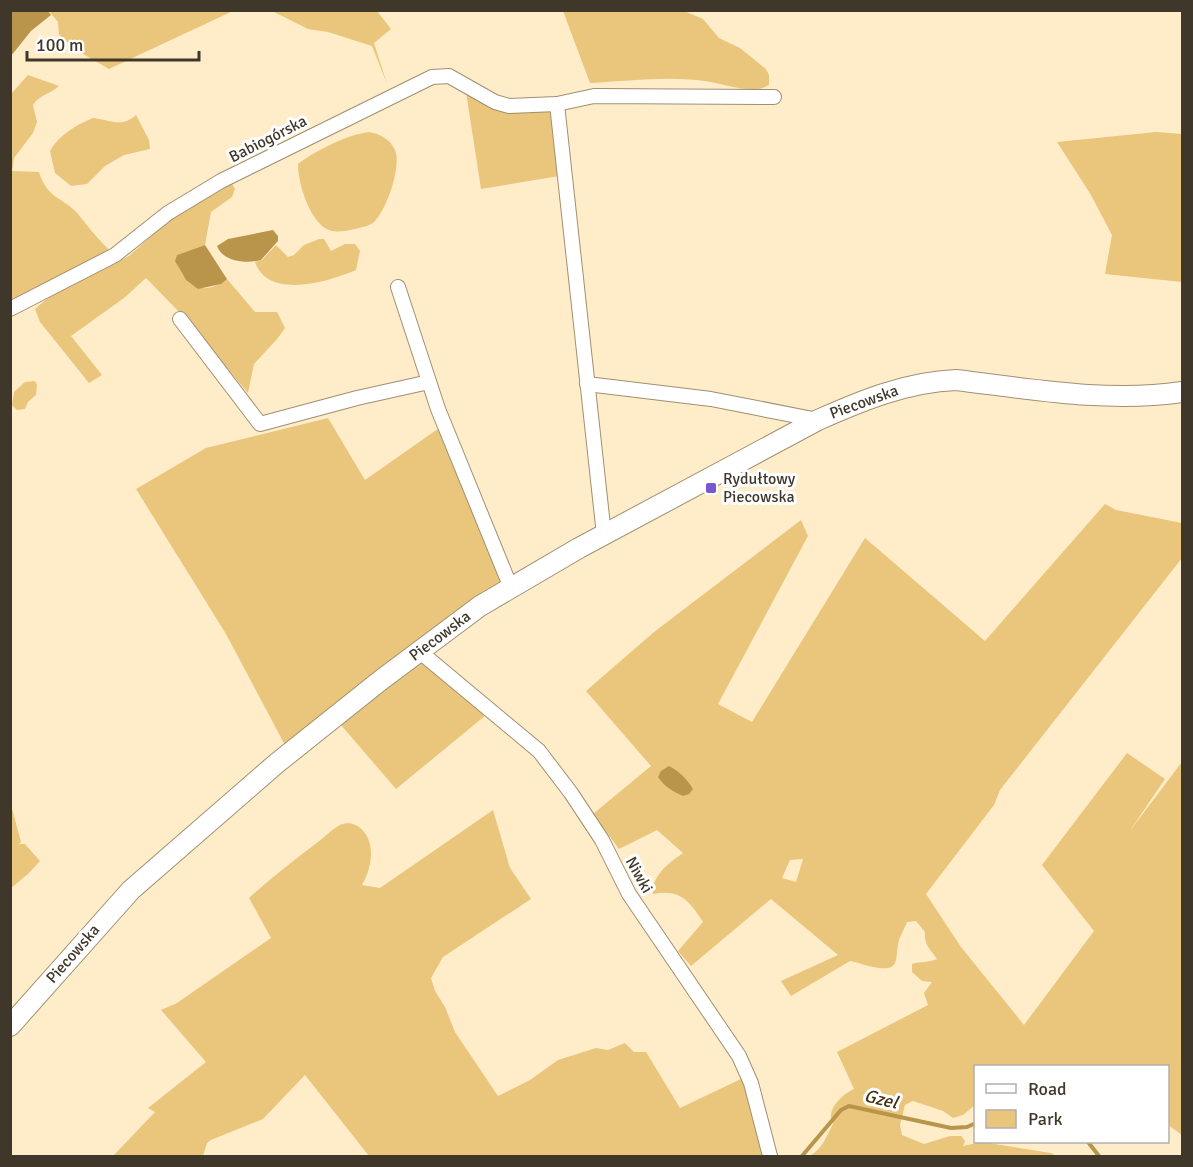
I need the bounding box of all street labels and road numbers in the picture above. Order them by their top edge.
street label: Babiogórska [226,111,310,167]
street label: Piecowska [827,380,901,424]
street label: Piecowska [405,606,475,666]
street label: Niwki [621,853,657,897]
street label: Piecowska [42,920,104,988]

